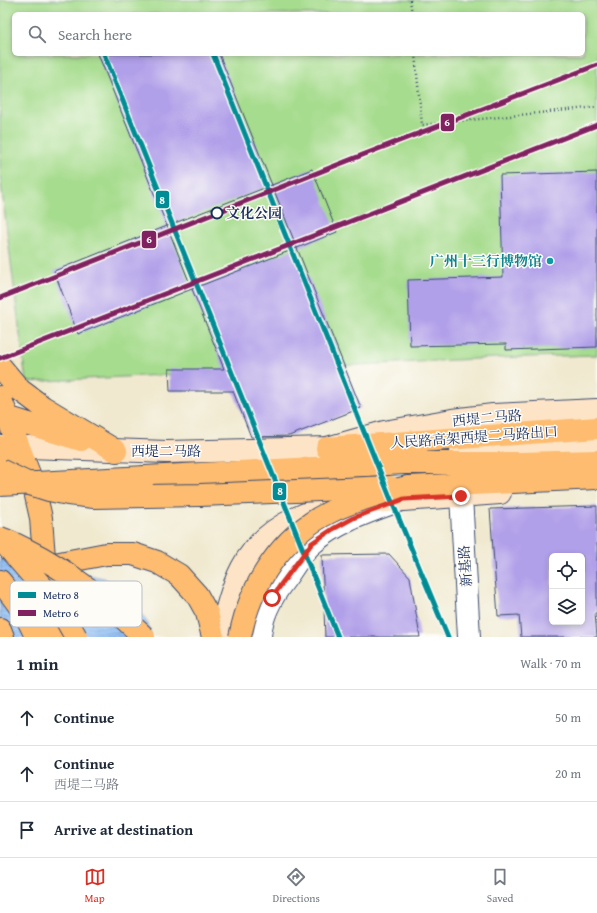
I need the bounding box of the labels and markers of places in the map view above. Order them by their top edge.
place label: 文化公园 [226,203,282,223]
marker: 文化公园 [210,206,224,220]
place label: 广州十三行博物馆 [430,251,542,271]
marker: 广州十三行博物馆 [545,256,555,266]

